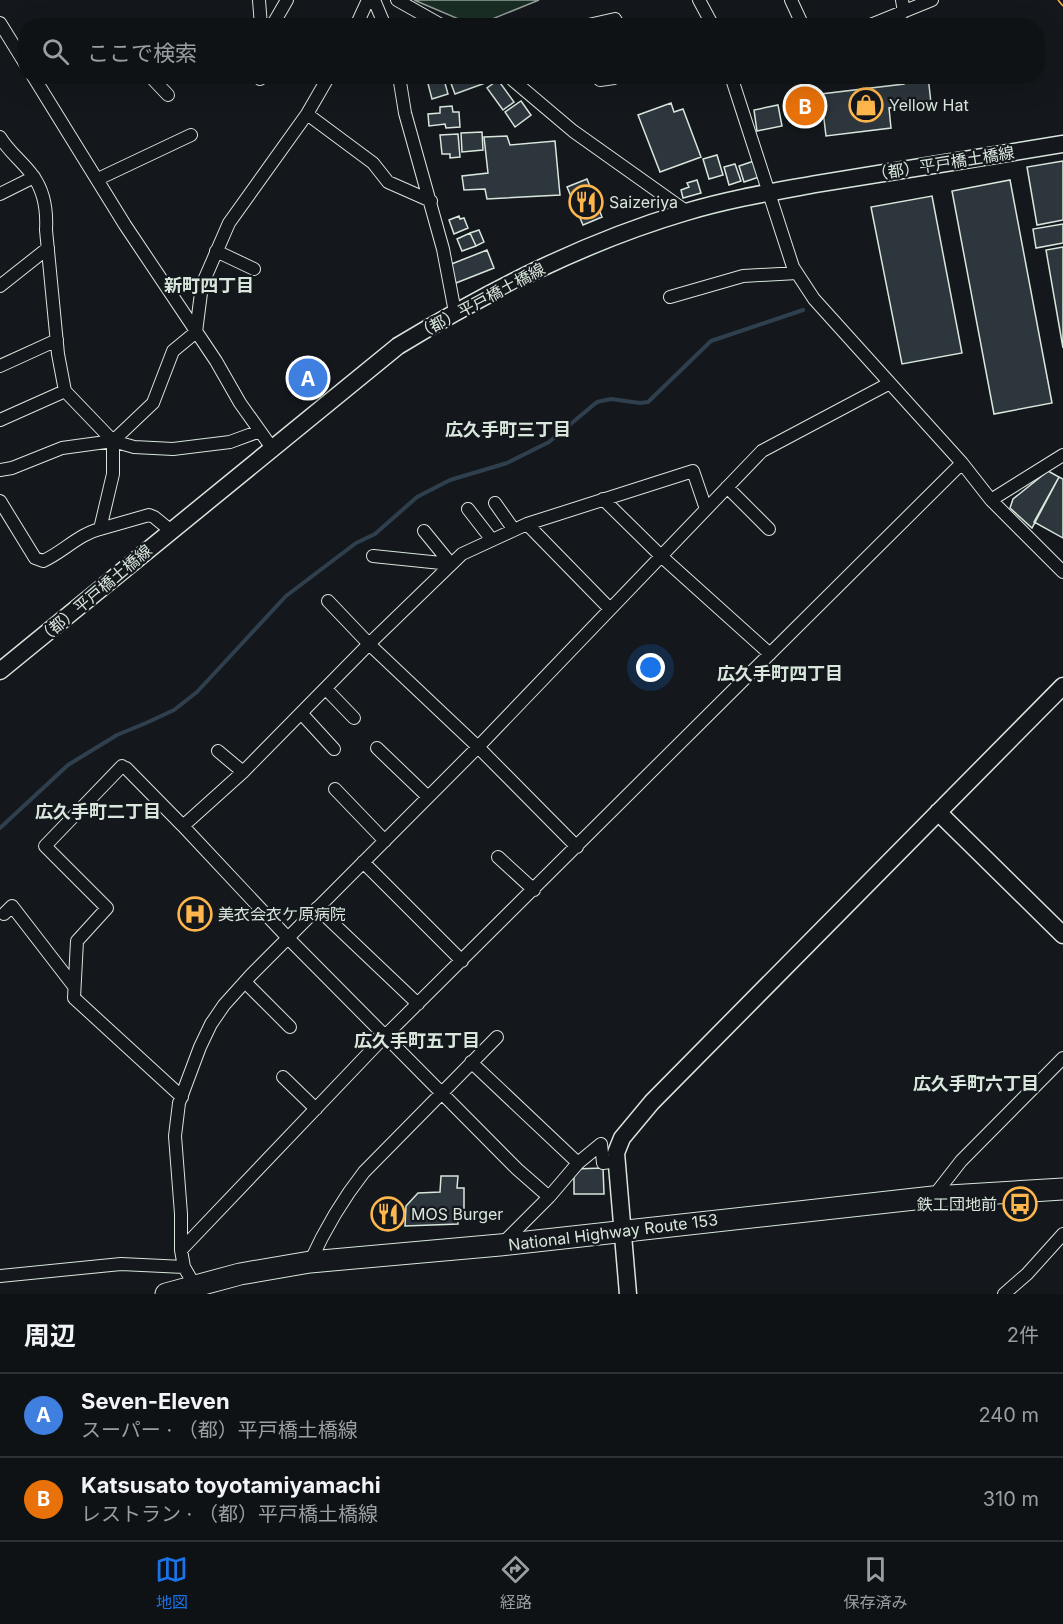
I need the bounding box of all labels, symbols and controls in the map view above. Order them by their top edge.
search box [18,18,1045,84]
icon: search [39,35,72,68]
text: ここで検索 [87,40,197,66]
pin: B [786,84,824,128]
shop icon: Yellow Hat [848,87,884,123]
place label: Yellow Hat [889,95,969,115]
street label: （都）平戸橋土橋線 [870,142,1016,184]
restaurant icon: Saizeriya [568,184,604,220]
place label: Saizeriya [609,192,678,212]
street label: （都）平戸橋土橋線 [412,258,548,344]
district label: 新町四丁目 [164,275,254,296]
pin: A [288,356,328,400]
district label: 広久手町三丁目 [445,419,571,440]
street label: （都）平戸橋土橋線 [32,540,156,648]
your location [636,653,665,682]
district label: 広久手町四丁目 [717,663,843,684]
district label: 広久手町二丁目 [35,801,161,822]
hospital icon: 美衣会衣ケ原病院 [177,896,213,932]
place label: 美衣会衣ケ原病院 [218,904,346,924]
district label: 広久手町五丁目 [354,1030,480,1051]
district label: 広久手町六丁目 [913,1073,1039,1094]
bus stop icon: 鉄工団地前 [1002,1186,1038,1222]
place label: 鉄工団地前 [917,1194,997,1214]
restaurant icon: MOS Burger [370,1196,406,1232]
place label: MOS Burger [411,1204,503,1224]
street label: National Highway Route 153 [507,1209,719,1255]
text: 周辺 [24,1320,76,1351]
text: 2件 [1007,1323,1039,1347]
text: Seven-Eleven [81,1388,230,1414]
text: A [36,1403,51,1427]
text: 240 m [978,1403,1039,1427]
text: スーパー · （都）平戸橋土橋線 [81,1418,358,1442]
text: Katsusato toyotamiyamachi [81,1472,381,1498]
text: B [37,1487,50,1511]
text: 310 m [983,1487,1039,1511]
text: レストラン · （都）平戸橋土橋線 [81,1502,378,1526]
tab: 地図 [155,1553,188,1613]
tab: 経路 [499,1553,532,1613]
tab: 保存済み [843,1553,907,1613]

